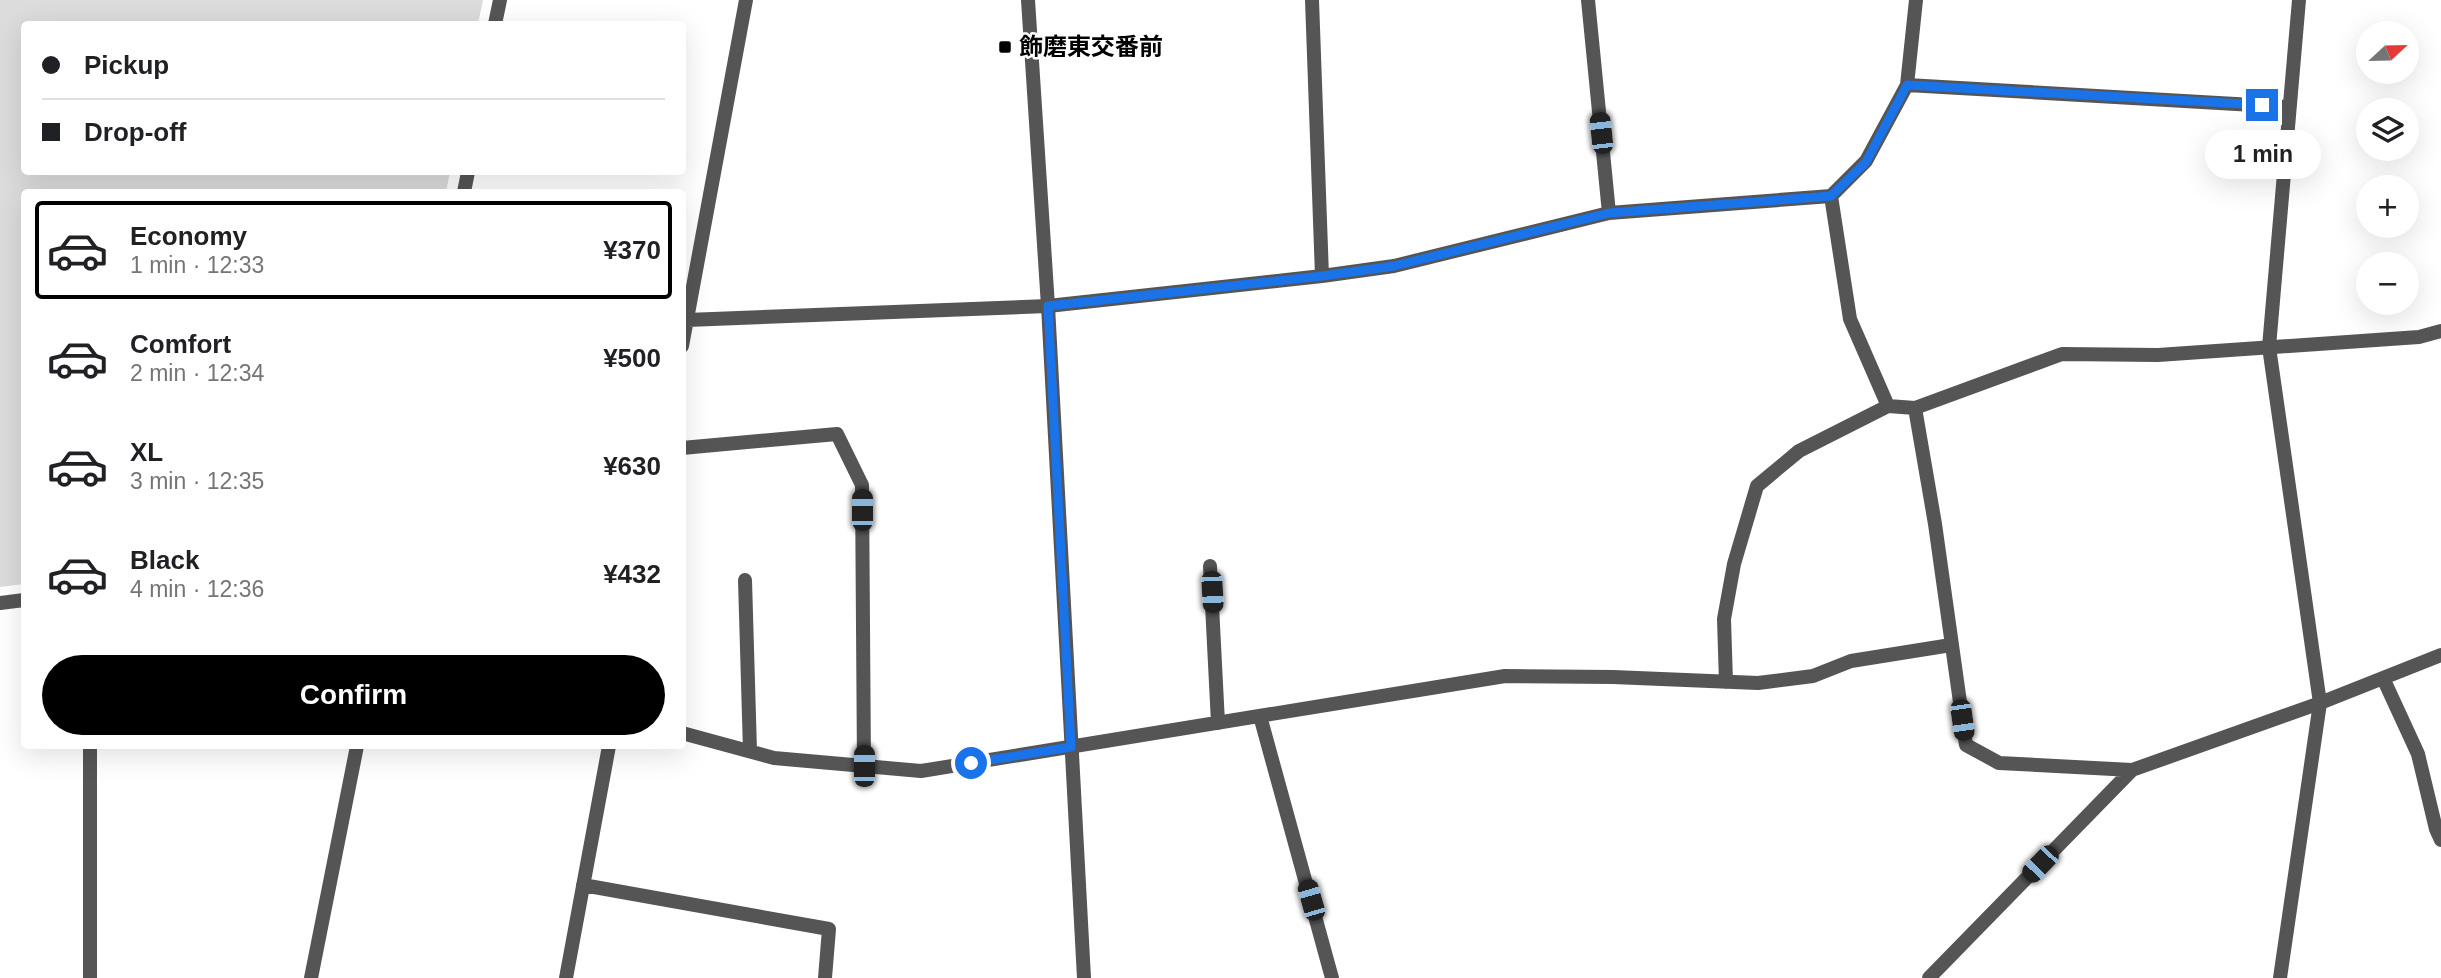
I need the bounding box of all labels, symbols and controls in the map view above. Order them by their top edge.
north arrow [2356,21,2418,84]
map controls [2356,21,2419,315]
place label: 飾磨東交番前 [1019,33,1163,60]
marker: 飾磨東交番前 [997,39,1013,55]
text: Pickup [84,50,169,80]
route end [2246,89,2278,121]
button: layers [2356,98,2419,161]
car [1589,111,1614,155]
text: Drop-off [84,117,187,147]
callout: 1 min [2204,130,2320,178]
text: 1 min [2233,141,2293,167]
button: + [2356,175,2419,238]
icon: car [46,219,109,282]
text: Economy [130,221,247,251]
text: ¥370 [603,235,661,265]
text: 1 min · 12:33 [130,252,264,278]
button: − [2356,252,2419,315]
icon: car [46,327,109,390]
text: Comfort [130,329,231,359]
text: ¥500 [603,343,661,373]
text: 2 min · 12:34 [130,360,264,386]
icon: car [46,435,109,498]
text: XL [130,437,163,467]
text: ¥630 [603,451,661,481]
text: 3 min · 12:35 [130,468,264,494]
car [852,489,873,531]
icon: car [46,543,109,606]
text: Black [130,545,199,575]
text: ¥432 [603,559,661,589]
car [1201,570,1224,614]
text: 4 min · 12:36 [130,576,264,602]
button: Confirm [42,655,665,735]
car [1949,698,1976,742]
car [854,745,875,787]
route start [955,747,987,779]
car [2018,842,2063,886]
car [1296,877,1327,923]

